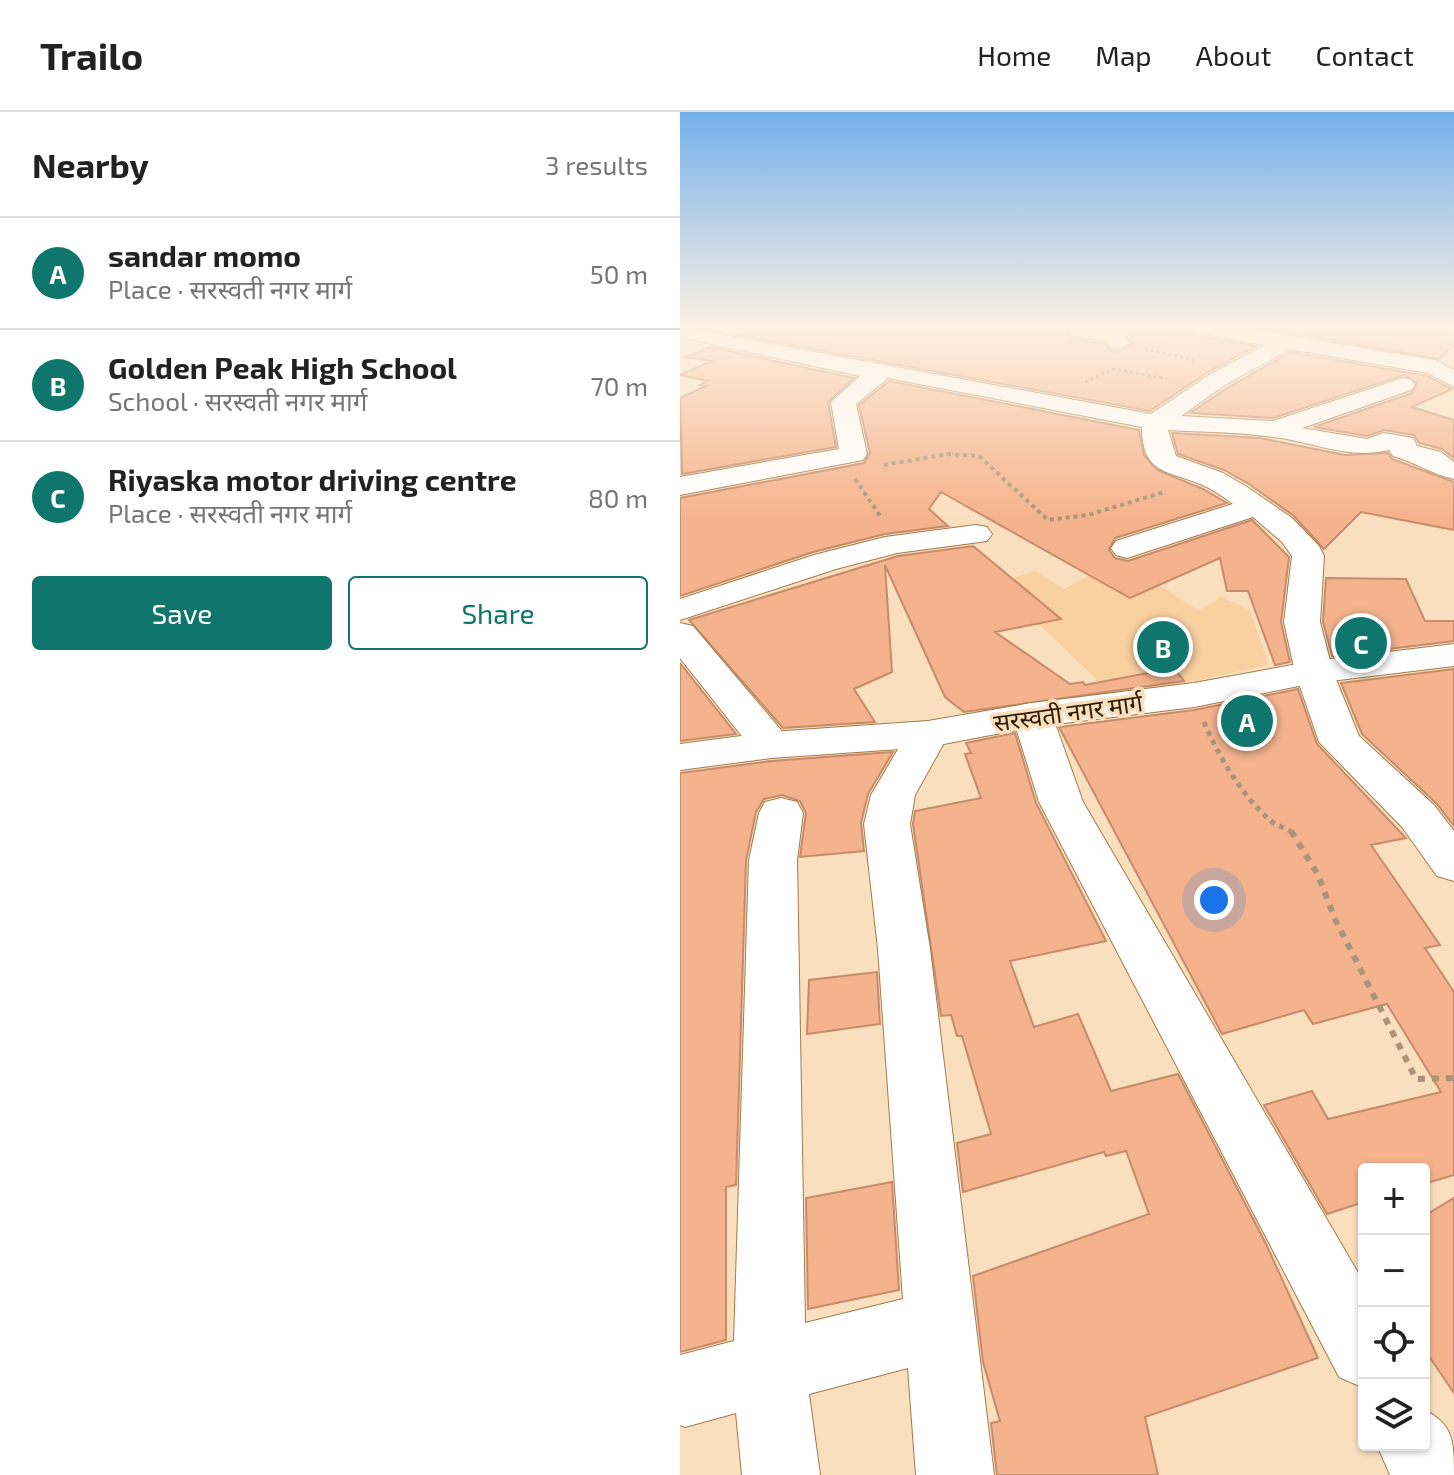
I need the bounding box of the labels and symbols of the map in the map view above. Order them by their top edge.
pin: C [1335,613,1387,673]
pin: B [1137,617,1189,677]
street label: सरस्वती नगर मार्ग [992,687,1145,737]
pin: A [1221,691,1273,751]
your location [1194,880,1234,920]

